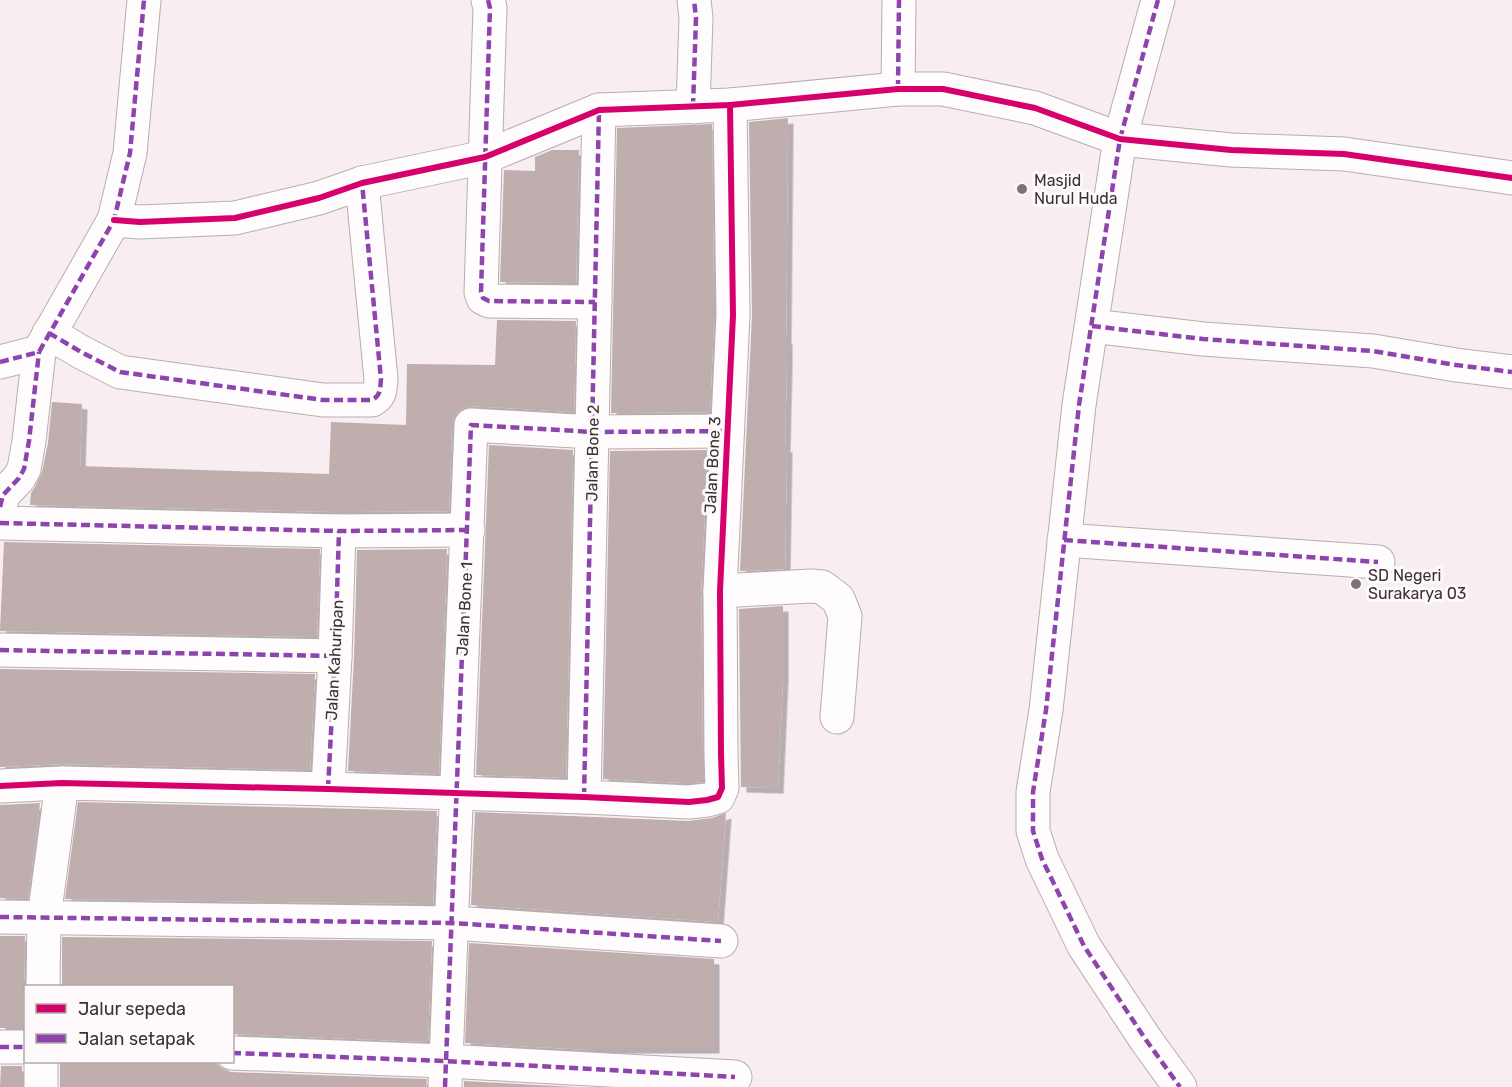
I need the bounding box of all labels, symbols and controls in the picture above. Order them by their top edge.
place label: Masjid Nurul Huda [1034,171,1118,208]
marker: Masjid Nurul Huda [1015,182,1029,196]
street label: Jalan Bone 2 [582,404,603,502]
street label: Jalan Bone 3 [700,416,725,514]
street label: Jalan Bone 1 [453,561,476,657]
place label: SD Negeri Surakarya 03 [1368,566,1466,603]
marker: SD Negeri Surakarya 03 [1349,577,1363,591]
street label: Jalan Kahuripan [322,599,347,721]
legend [24,985,234,1063]
text: Jalur sepeda [78,998,186,1020]
text: Jalan setapak [78,1028,196,1050]

